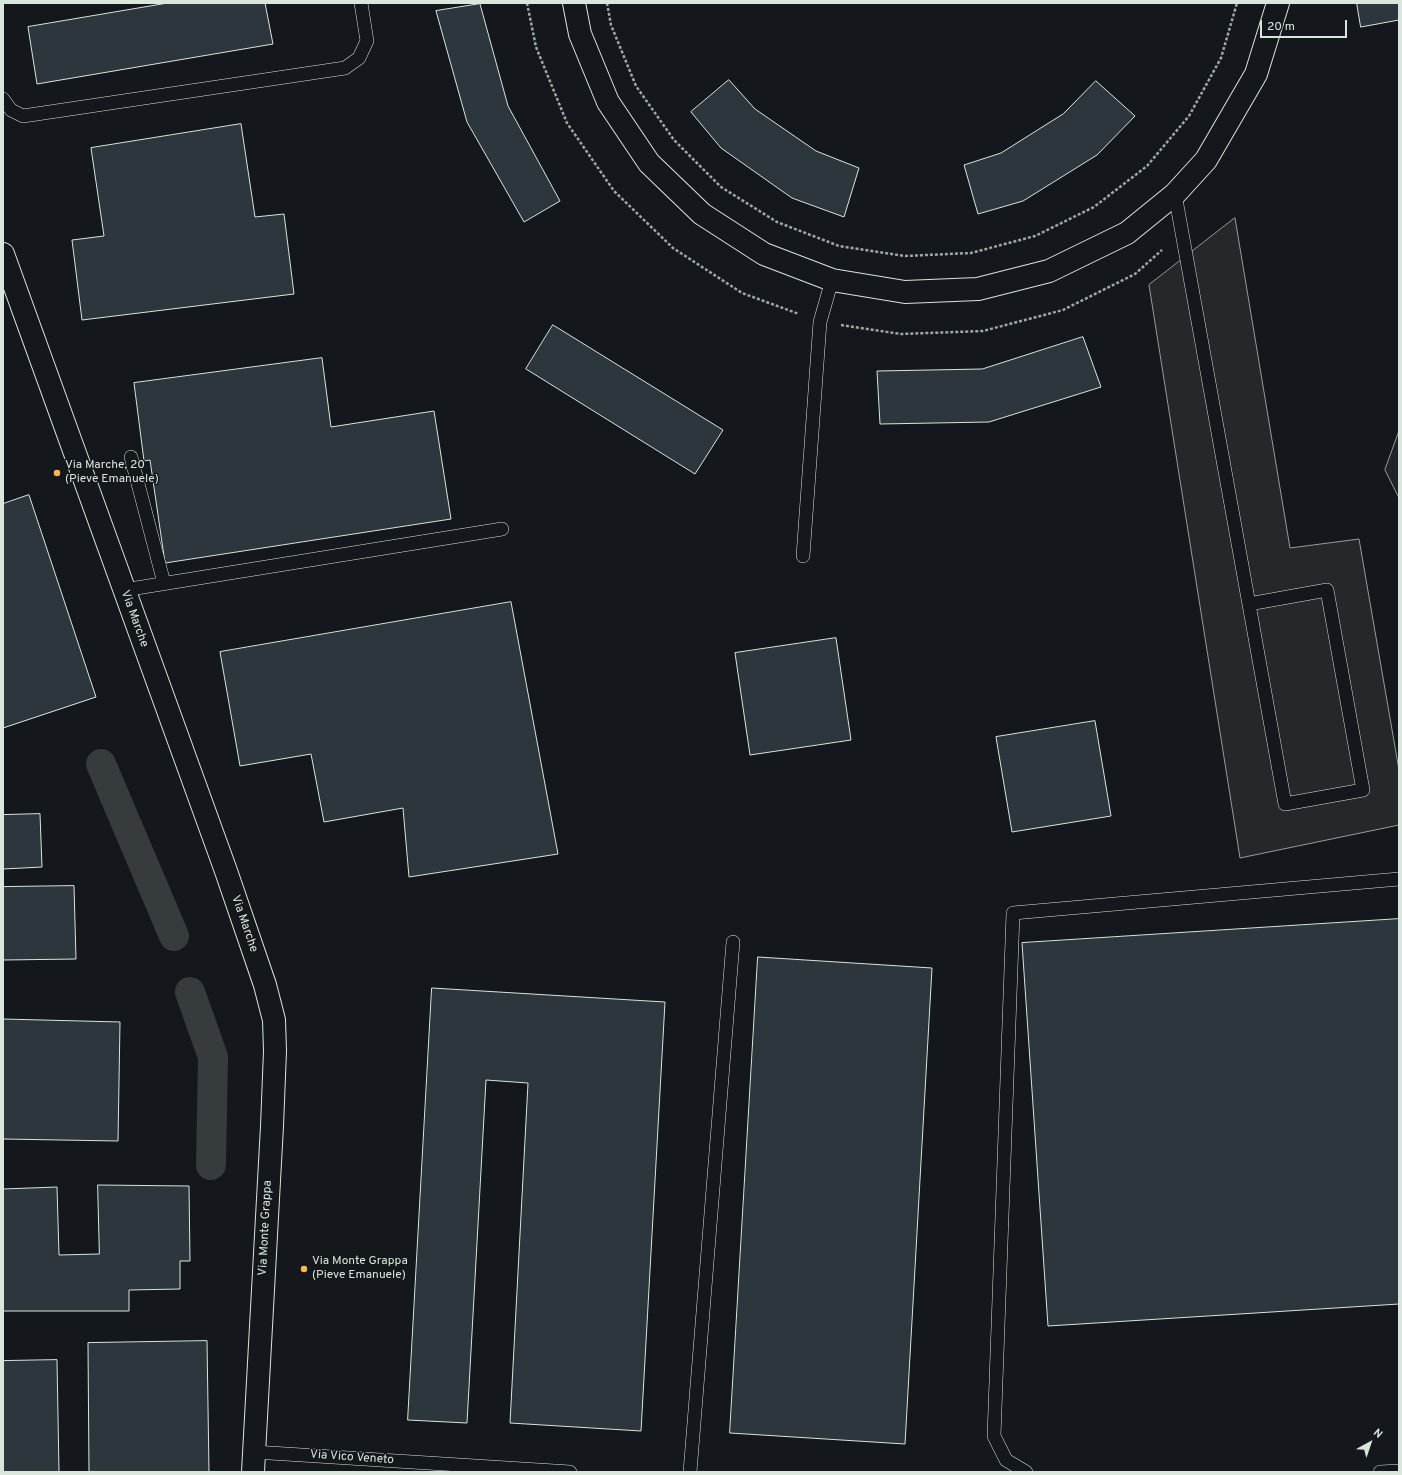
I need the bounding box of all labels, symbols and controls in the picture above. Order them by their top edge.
scale bar [1262,12,1349,38]
text: 20 m [1267,19,1295,35]
place label: Via Marche, 20 (Pieve Emanuele) [65,459,159,487]
marker: Via Marche, 20 (Pieve Emanuele) [52,468,62,478]
street label: Via Marche [117,589,151,649]
street label: Via Marche [228,894,260,954]
street label: Via Monte Grappa [256,1180,276,1276]
place label: Via Monte Grappa (Pieve Emanuele) [312,1255,408,1283]
marker: Via Monte Grappa (Pieve Emanuele) [299,1264,309,1274]
north arrow [1350,1423,1390,1463]
text: N [1370,1426,1385,1442]
street label: Via Vico Veneto [310,1448,394,1468]

